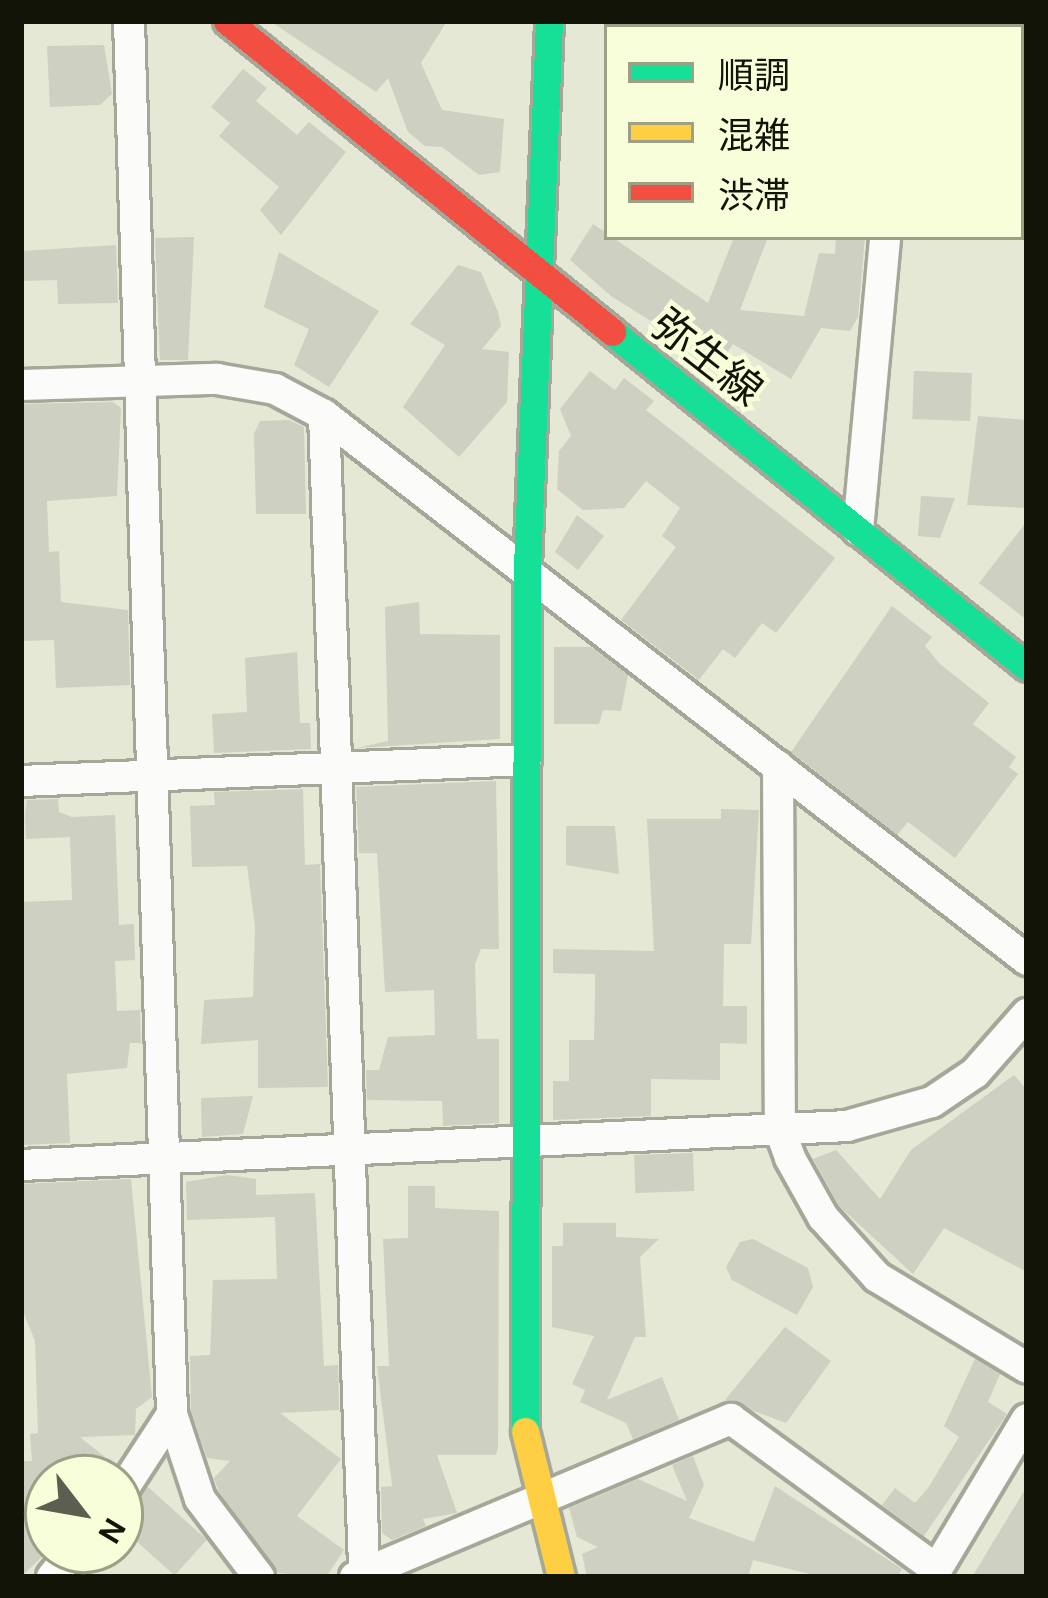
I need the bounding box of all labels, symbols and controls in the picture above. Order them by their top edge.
legend [604,24,1024,240]
text: 順調 [718,55,790,97]
text: 混雑 [718,115,790,157]
text: 渋滞 [718,175,790,217]
street label: 弥生線 [642,299,772,417]
north arrow [24,1454,144,1574]
text: N [90,1511,135,1551]

